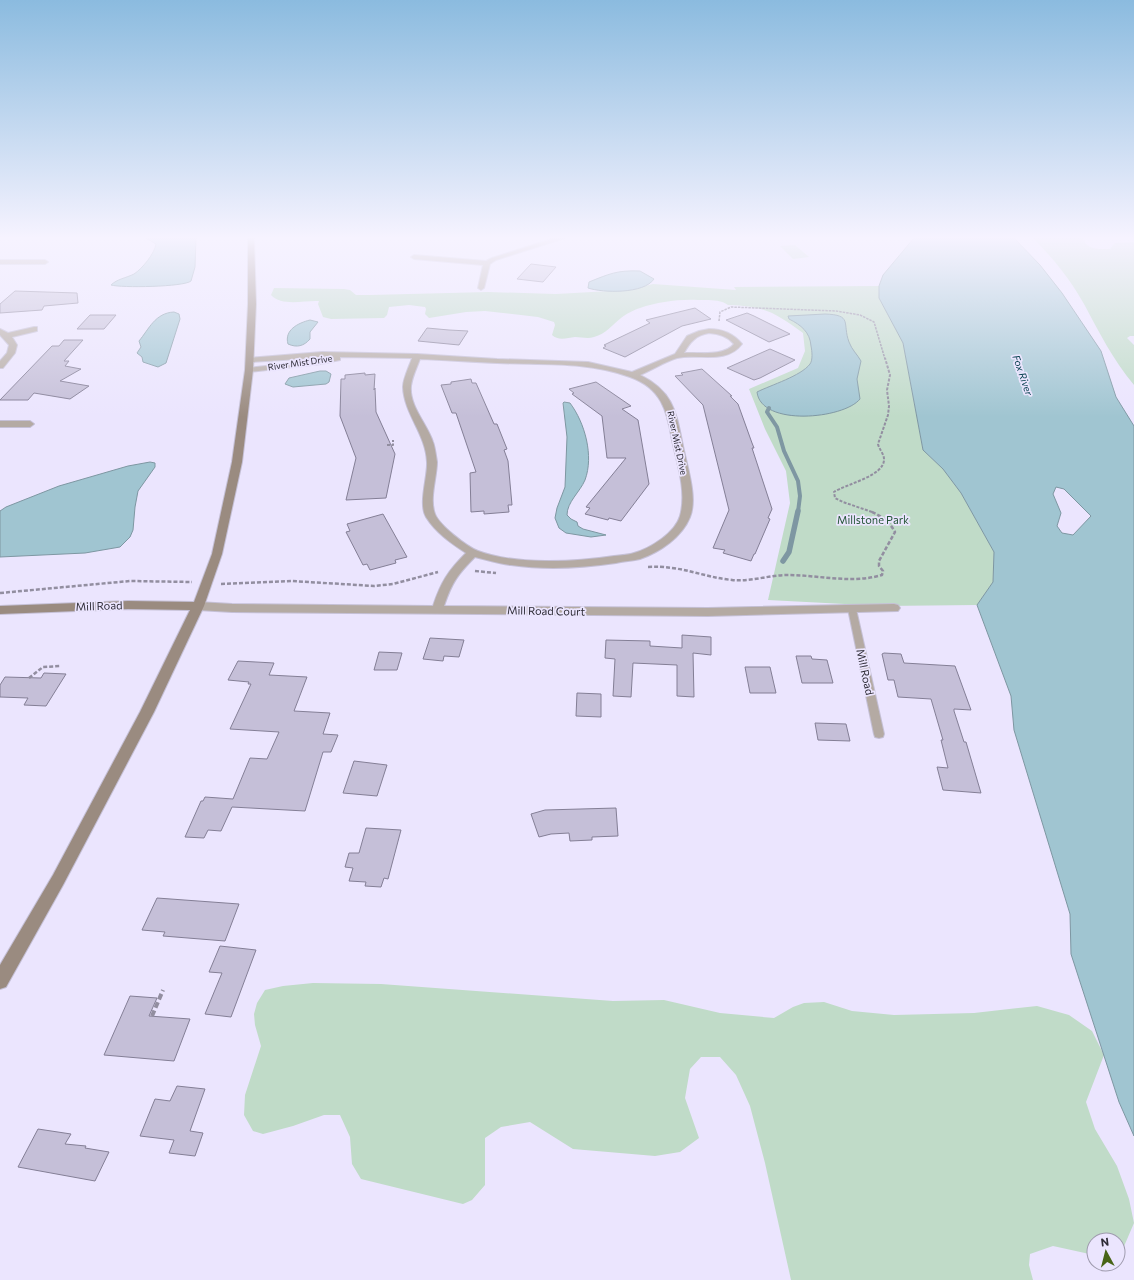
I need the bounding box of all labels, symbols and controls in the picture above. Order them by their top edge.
street label: River Mist Drive [267,352,333,372]
water label: Fox River [1010,353,1036,398]
street label: River Mist Drive [665,410,690,476]
park label: Millstone Park [837,513,909,526]
street label: Mill Road [75,598,123,613]
street label: Mill Road Court [507,603,586,618]
street label: Mill Road [854,648,877,696]
north arrow [1086,1232,1126,1272]
text: N [1100,1235,1110,1249]

